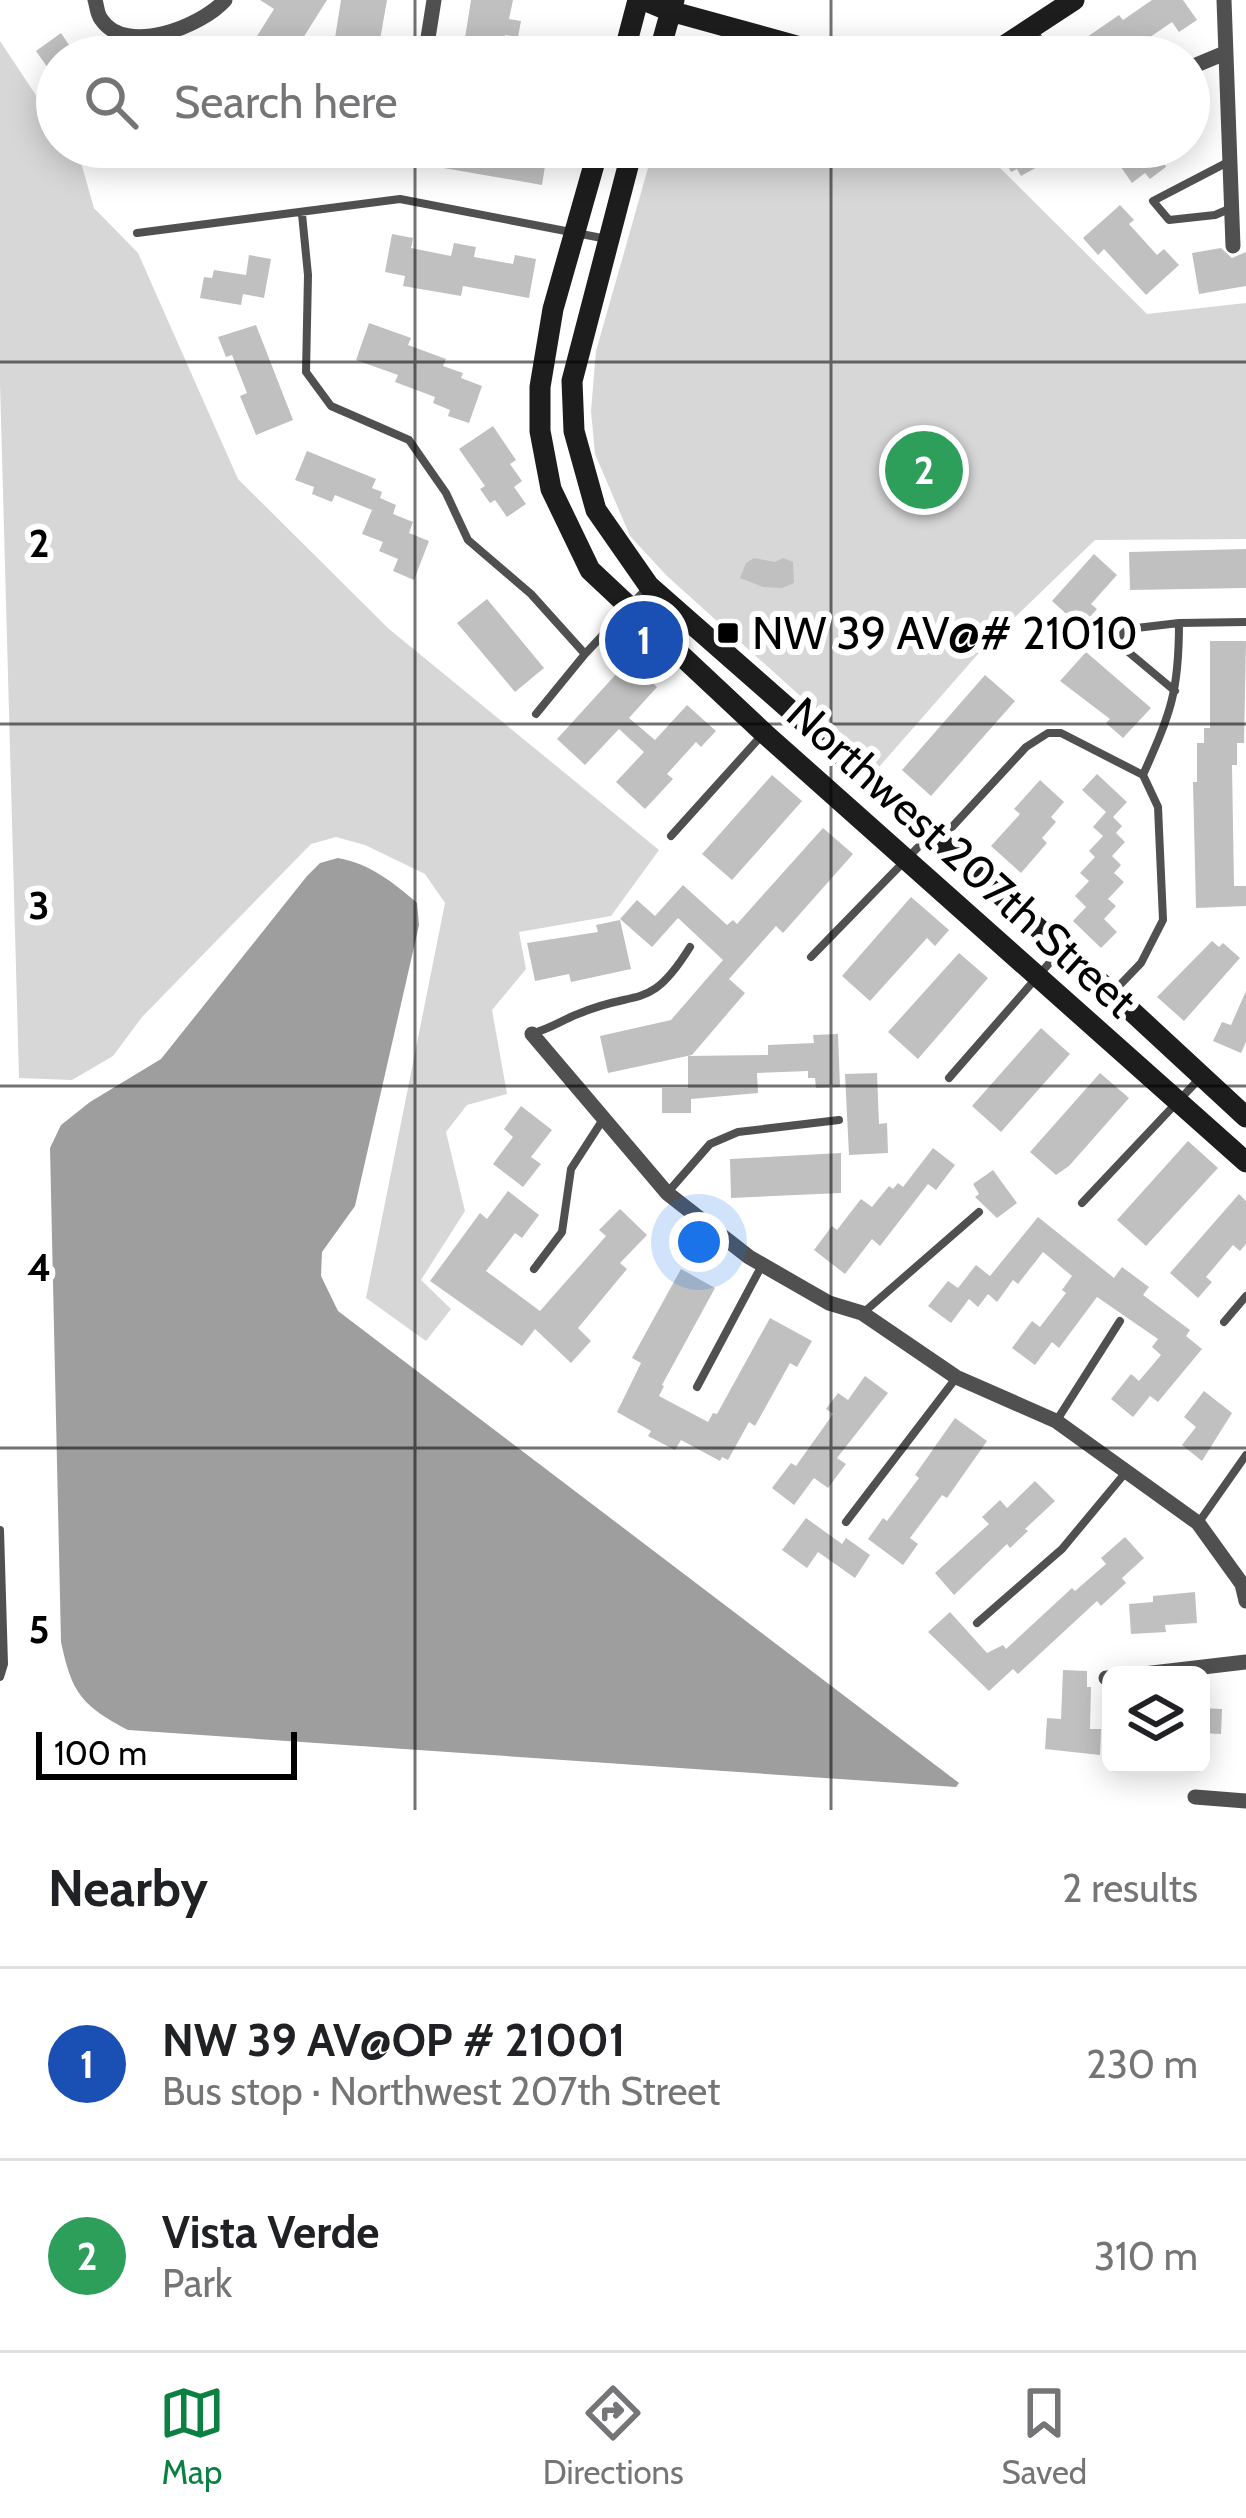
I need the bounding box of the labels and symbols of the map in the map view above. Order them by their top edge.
pin: 2 [885,425,963,515]
text: 2 [29,519,49,567]
pin: 1 [605,595,683,685]
place label: NW 39 AV@# 21010 [752,606,1138,660]
marker: NW 39 AV@# 21010 [715,620,741,646]
street label: Northwest 207th Street [776,686,1148,1028]
text: 3 [28,881,50,929]
your location [669,1212,729,1272]
text: 4 [27,1243,51,1291]
text: 5 [29,1605,49,1653]
scale bar [36,1726,297,1779]

